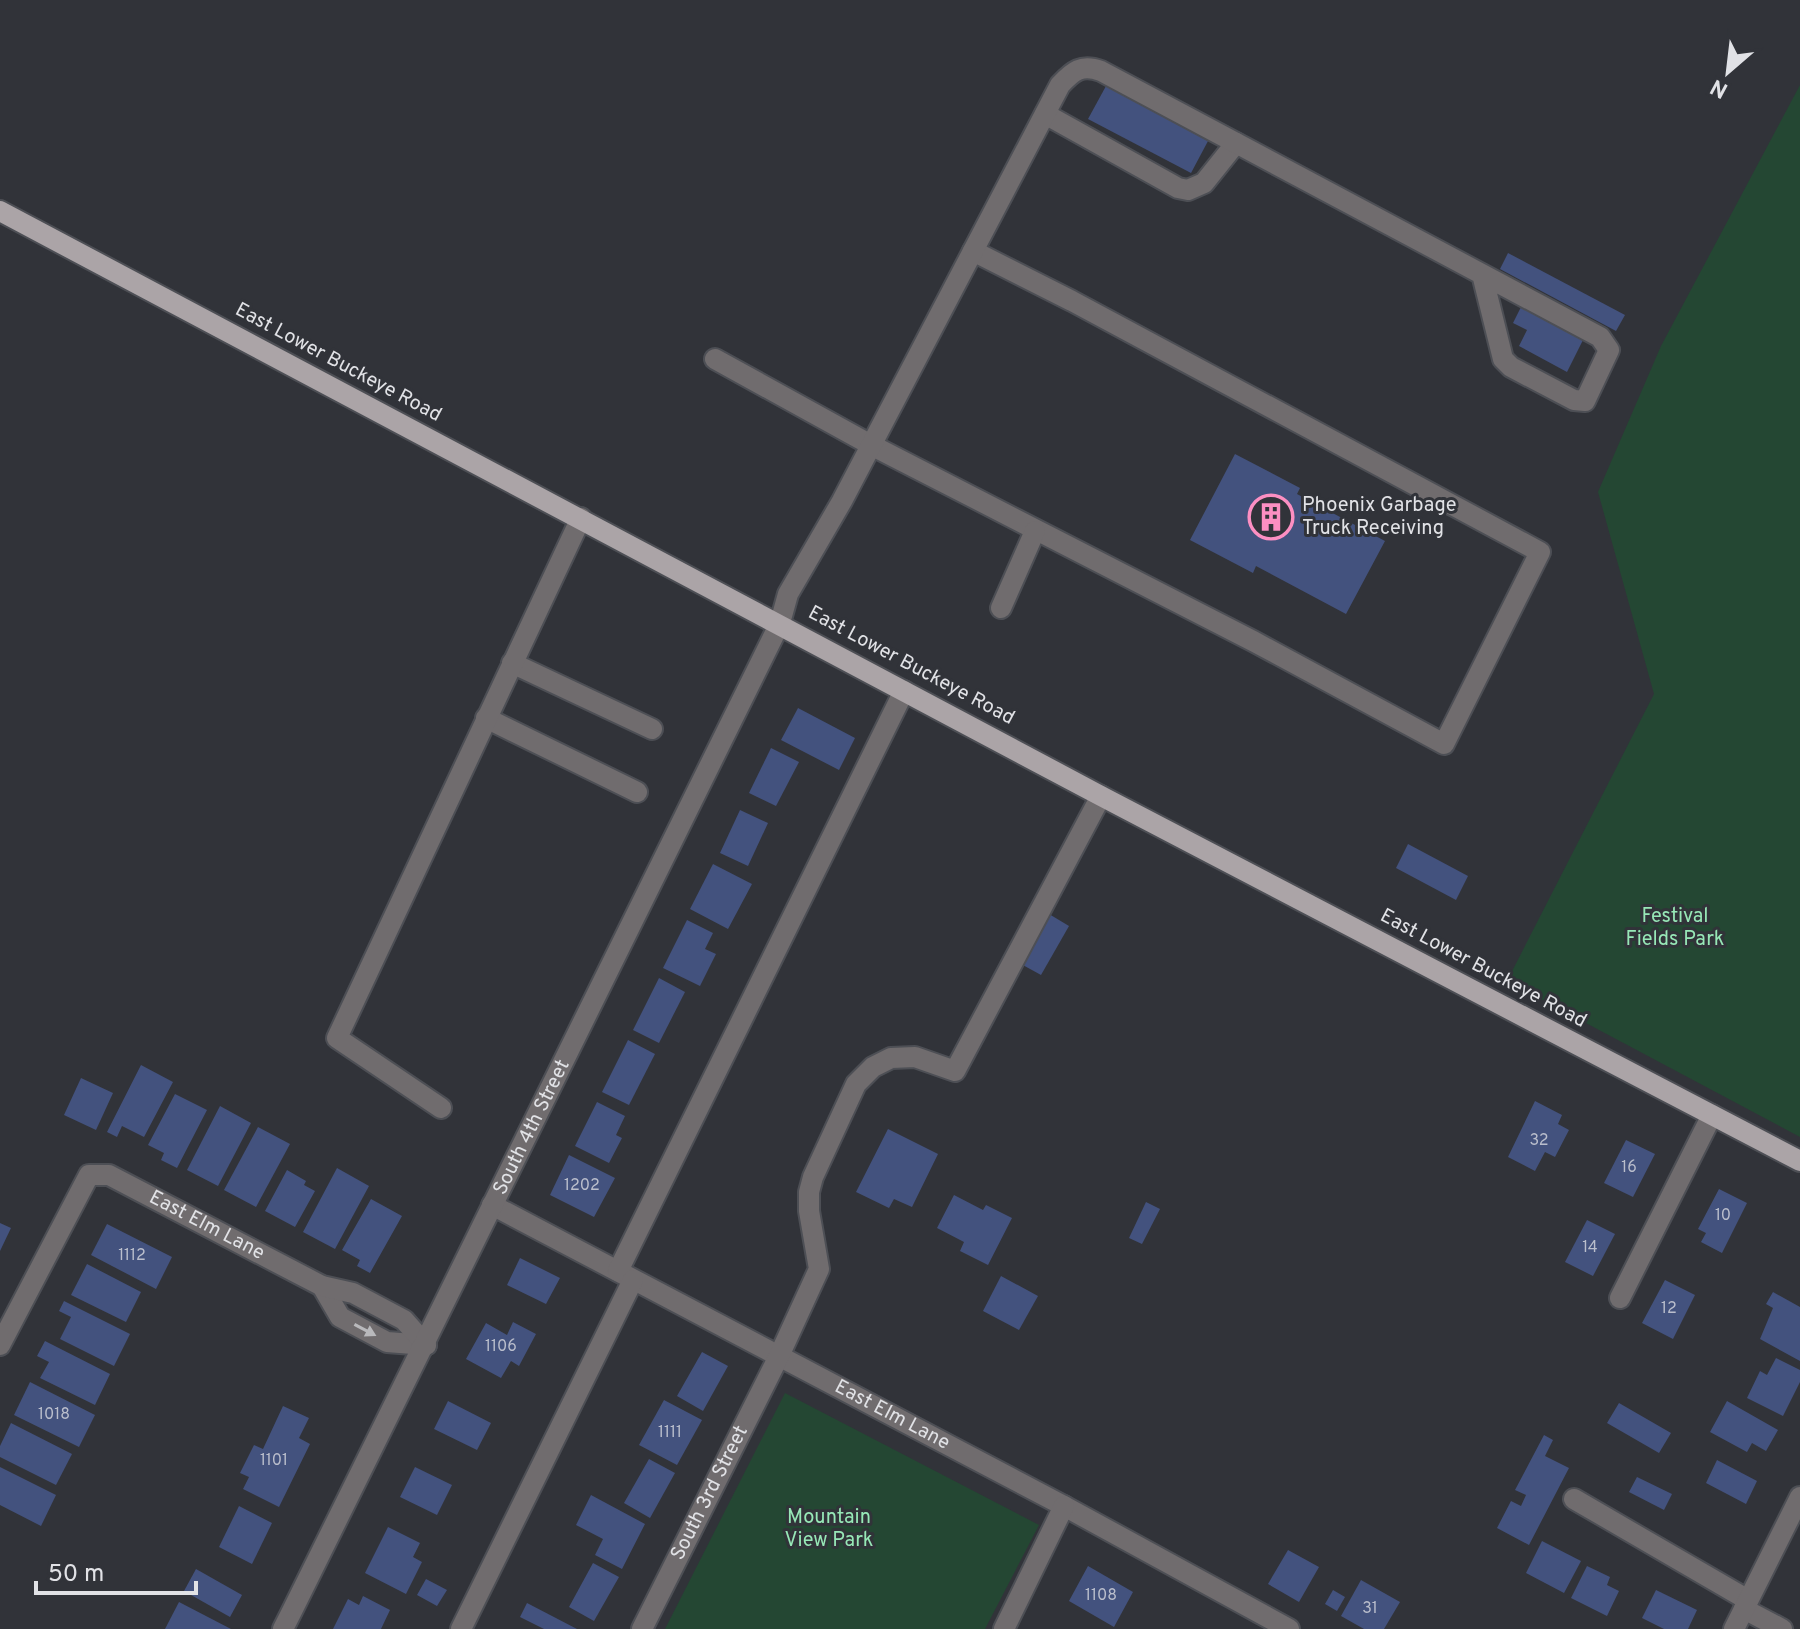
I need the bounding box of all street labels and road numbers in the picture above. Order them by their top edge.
street label: East Lower Buckeye Road [230,297,446,429]
street label: East Lower Buckeye Road [803,600,1019,732]
street label: East Lower Buckeye Road [1375,903,1591,1035]
street label: South 4th Street [488,1055,577,1200]
street label: East Elm Lane [144,1185,269,1267]
street label: East Elm Lane [830,1374,954,1457]
street label: South 3rd Street [665,1421,755,1565]

